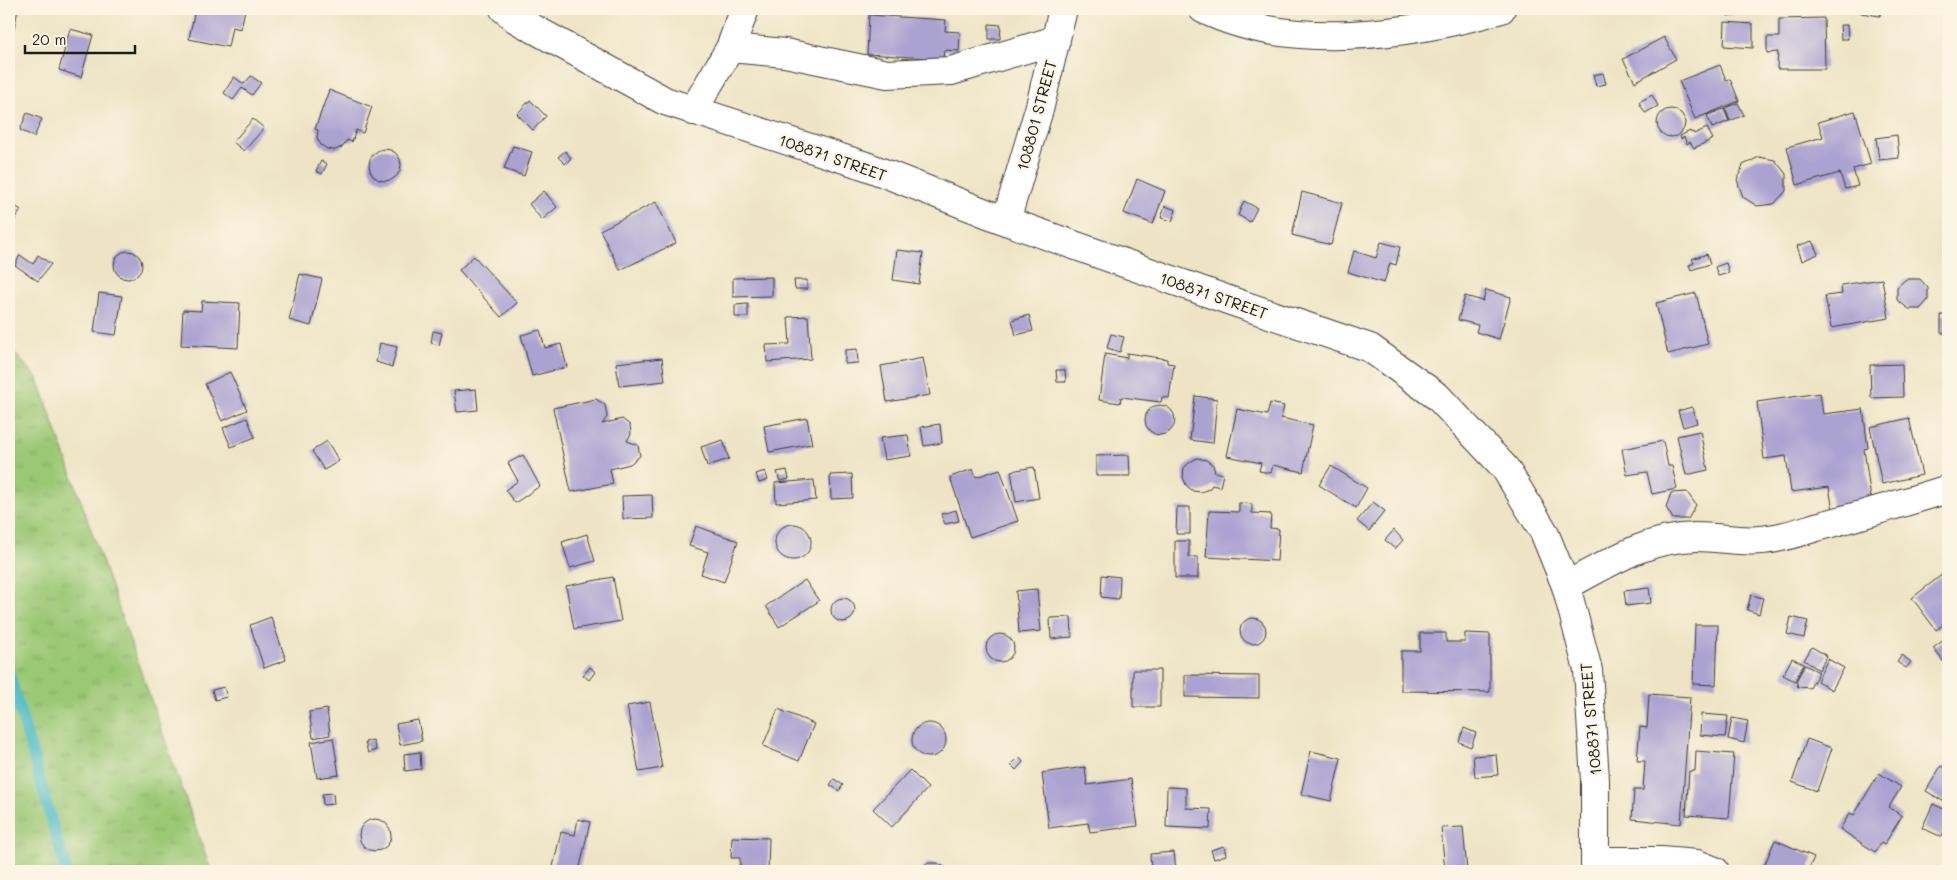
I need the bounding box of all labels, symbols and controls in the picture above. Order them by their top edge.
scale bar [25,22,135,54]
text: 20 m [32,29,66,49]
street label: 108801 STREET [1011,57,1061,173]
street label: 108871 STREET [776,129,890,185]
street label: 108871 STREET [1157,267,1271,323]
street label: 108871 STREET [1575,662,1605,776]

